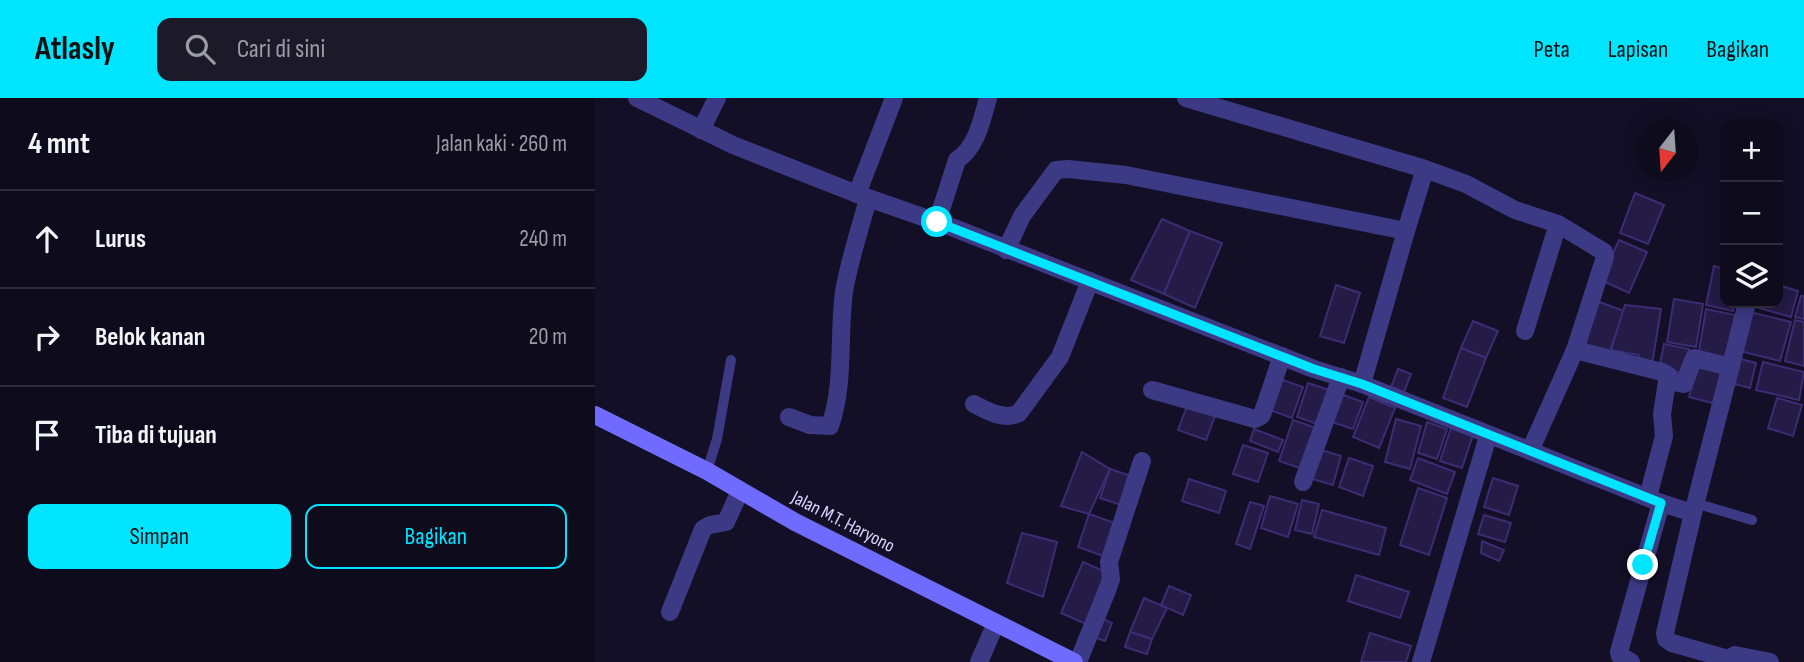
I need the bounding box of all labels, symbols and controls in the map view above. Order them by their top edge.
search box [157,18,647,81]
text: Atlasly [35,29,115,69]
icon: search [181,30,219,68]
text: Cari di sini [237,34,325,65]
text: Peta [1534,35,1570,64]
text: Lapisan [1608,35,1668,64]
text: Bagikan [1706,35,1769,64]
north arrow [1636,119,1699,182]
map controls [1720,119,1783,308]
button: + [1720,119,1783,182]
text: 4 mnt [28,126,90,162]
text: Jalan kaki · 260 m [436,130,567,158]
button: − [1720,182,1783,245]
route start [921,206,952,237]
icon: ahead [28,220,66,258]
text: Lurus [95,224,146,255]
text: 240 m [519,225,567,253]
button: layers [1720,245,1783,308]
icon: right [28,318,66,356]
text: Belok kanan [95,322,205,353]
text: 20 m [529,323,567,351]
icon: arrive [28,416,66,454]
text: Tiba di tujuan [95,420,217,451]
street label: Jalan M.T. Haryono [787,486,899,558]
button: Simpan [28,504,291,569]
button: Bagikan [305,504,567,569]
route end [1627,549,1658,580]

